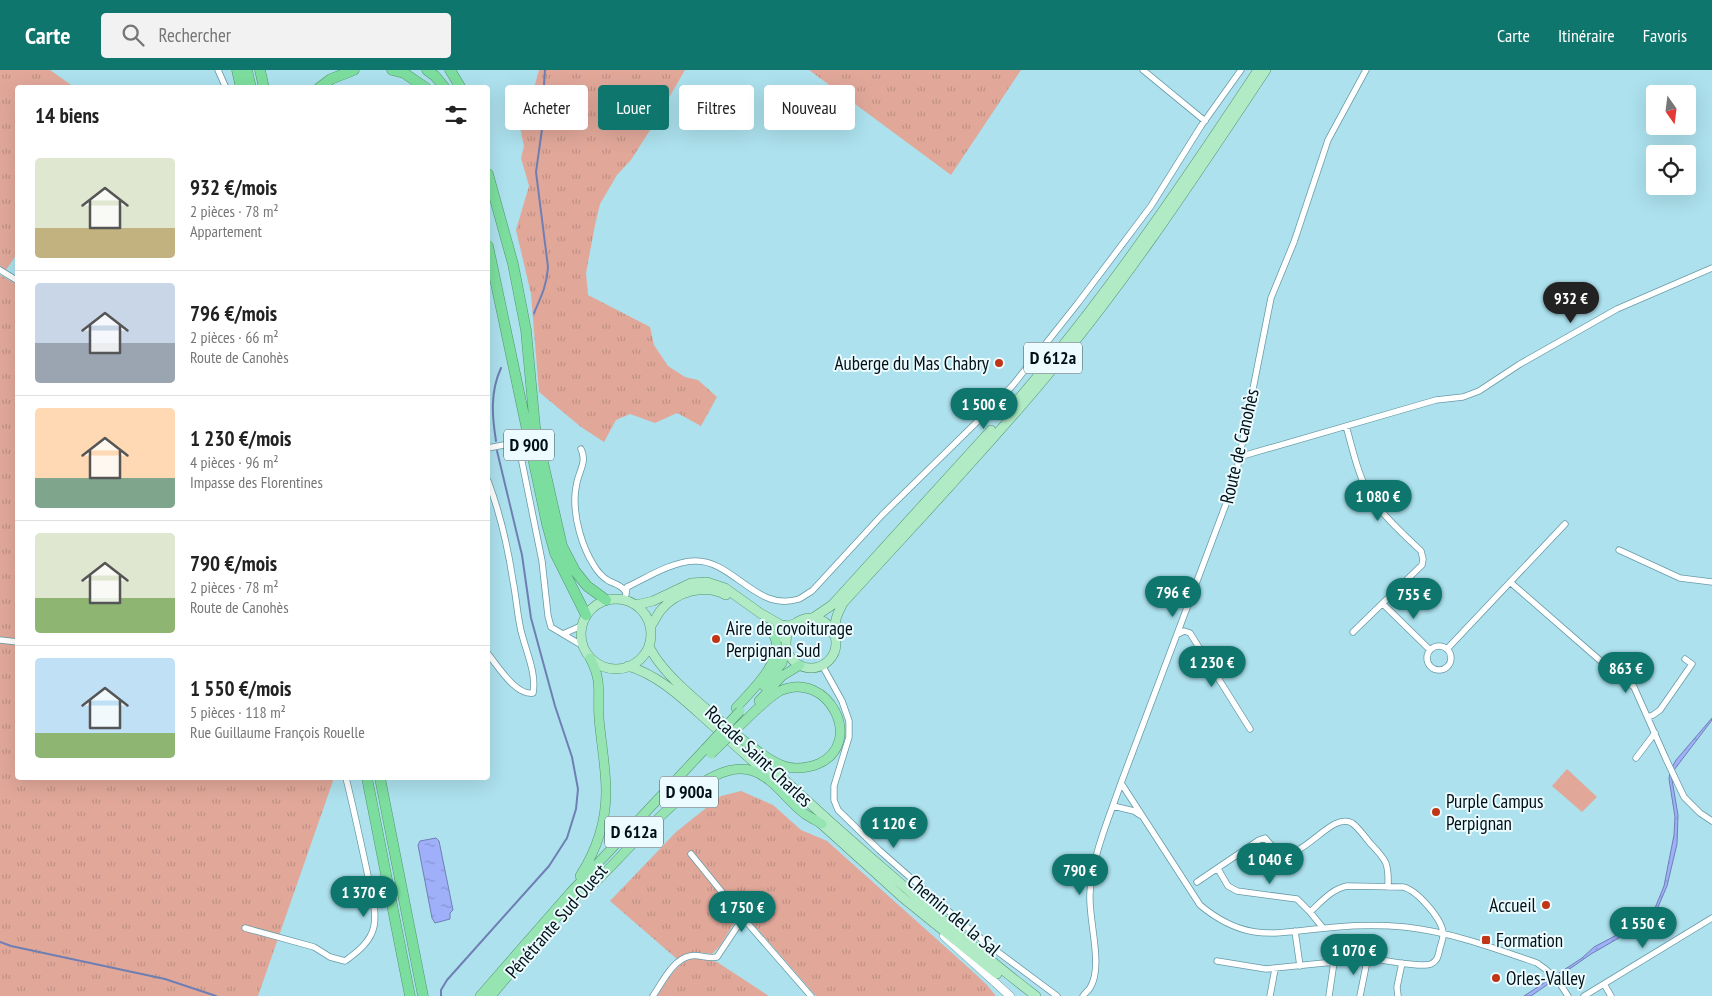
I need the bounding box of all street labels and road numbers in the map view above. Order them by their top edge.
road number: D 612a [1024,342,1082,374]
street label: Route de Canohès [1214,386,1264,506]
road number: D 900 [504,430,554,460]
street label: Rocade Saint-Charles [700,700,818,812]
road number: D 900a [660,776,718,808]
road number: D 612a [605,816,663,848]
street label: Pénétrante Sud-Ouest [500,858,613,983]
street label: Chemin del la Sal [902,869,1006,961]

